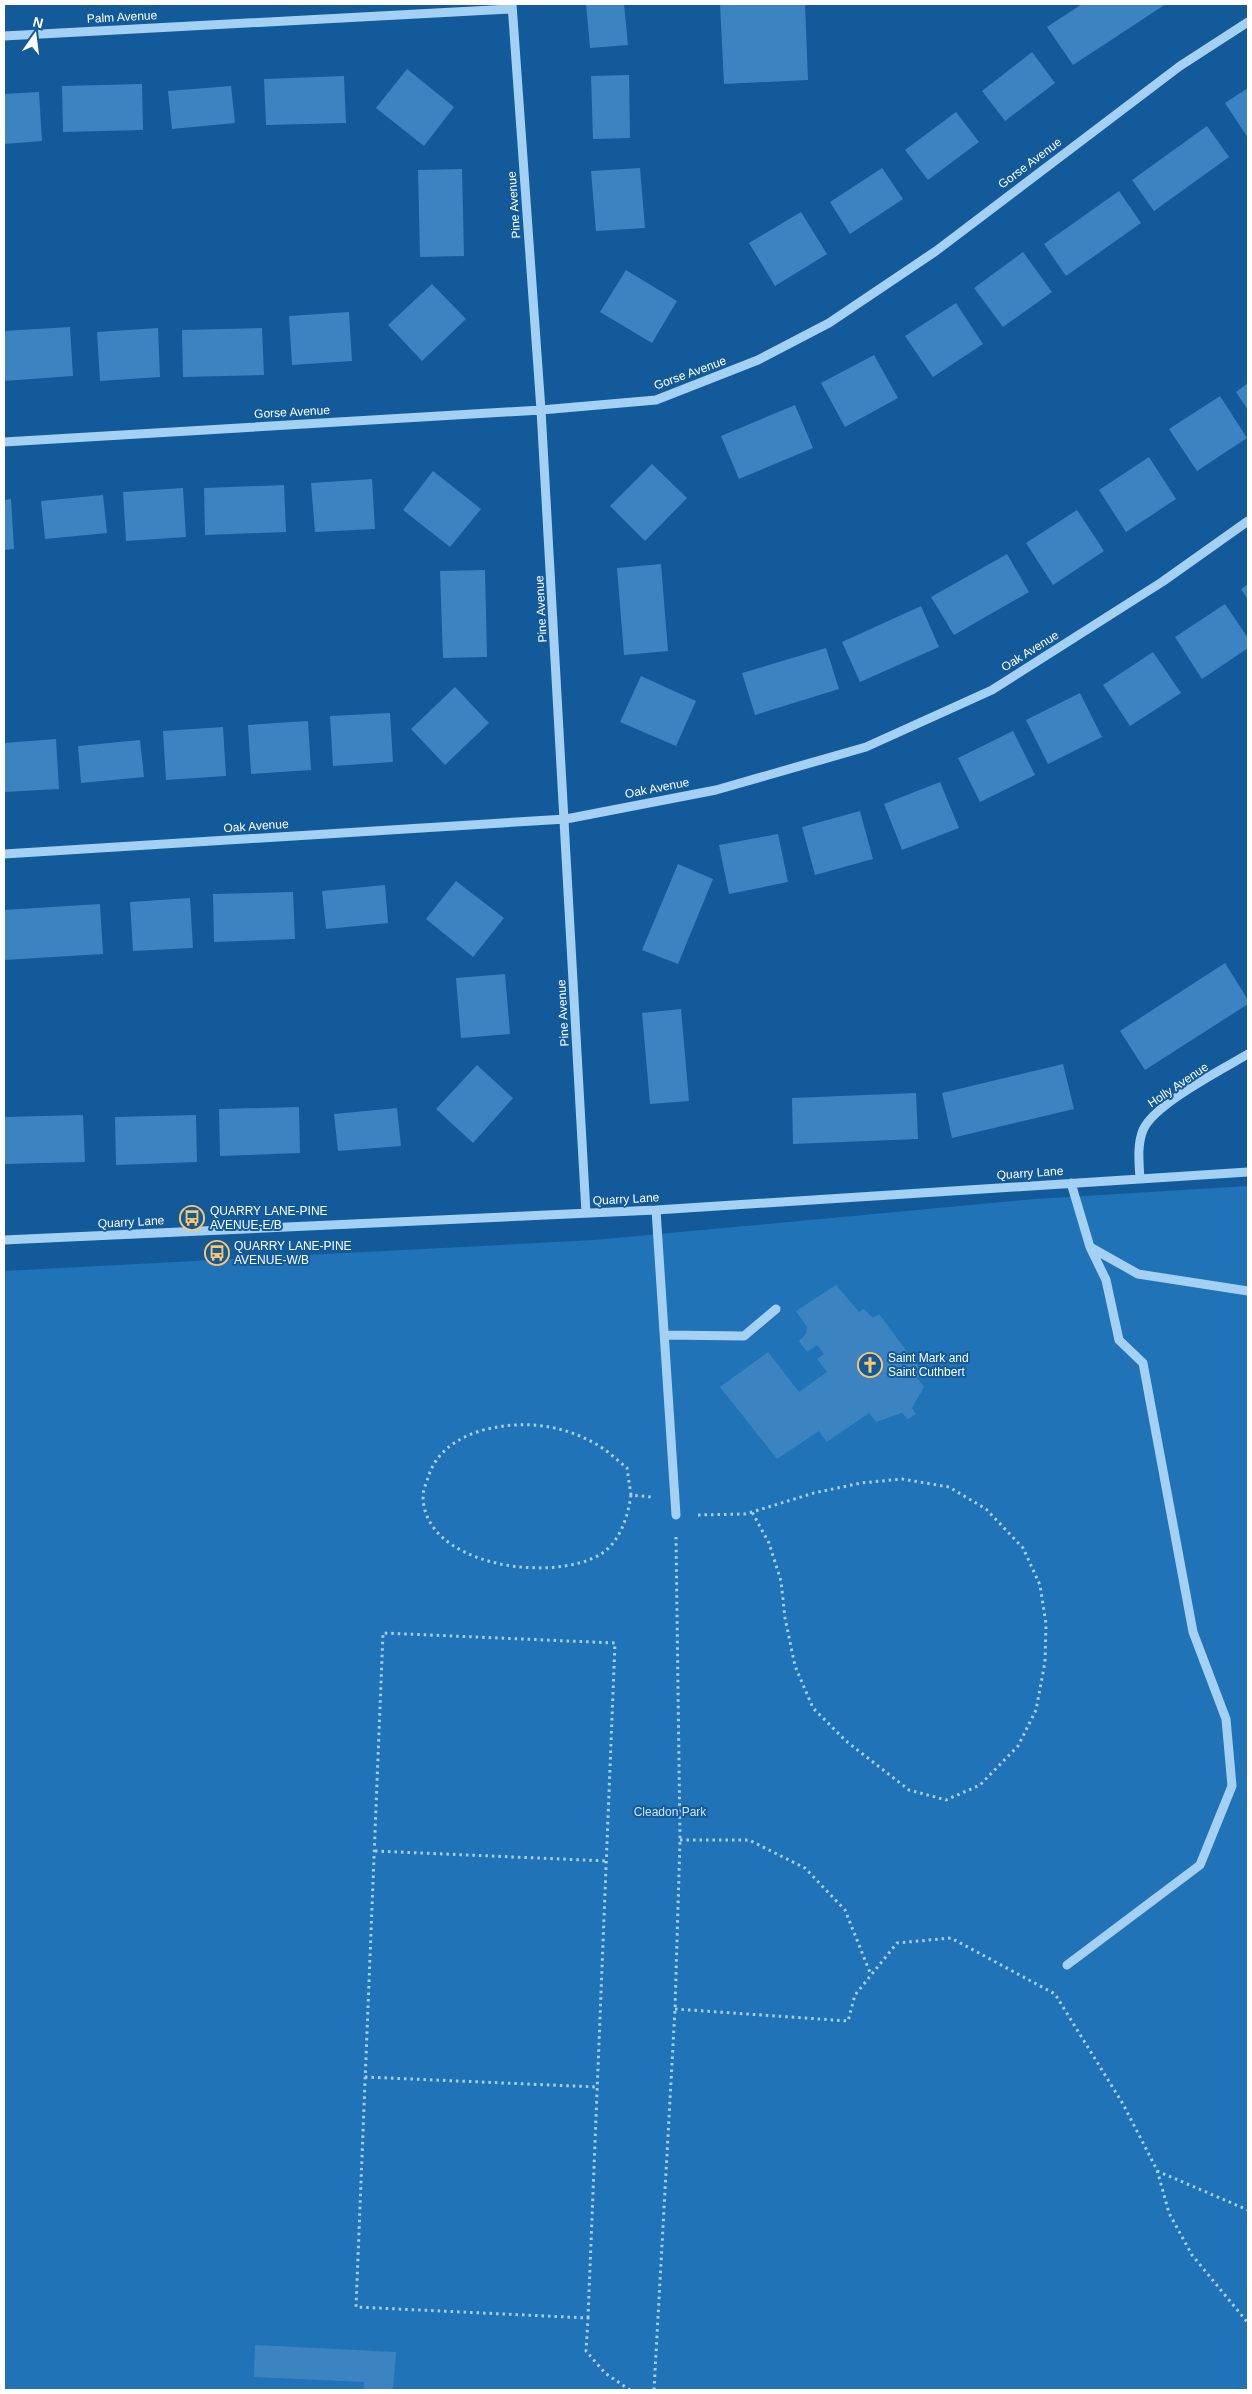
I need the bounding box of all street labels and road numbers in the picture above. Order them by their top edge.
street label: Palm Avenue [86,8,158,26]
street label: Gorse Avenue [996,134,1065,191]
street label: Pine Avenue [505,171,523,239]
street label: Gorse Avenue [652,353,728,393]
street label: Gorse Avenue [254,403,331,421]
street label: Pine Avenue [532,575,550,643]
street label: Oak Avenue [999,628,1062,674]
street label: Oak Avenue [624,775,691,801]
street label: Oak Avenue [223,817,289,835]
street label: Pine Avenue [554,979,572,1047]
street label: Holly Avenue [1145,1059,1211,1110]
street label: Quarry Lane [996,1164,1064,1182]
street label: Quarry Lane [592,1190,660,1208]
street label: Quarry Lane [97,1213,165,1231]

